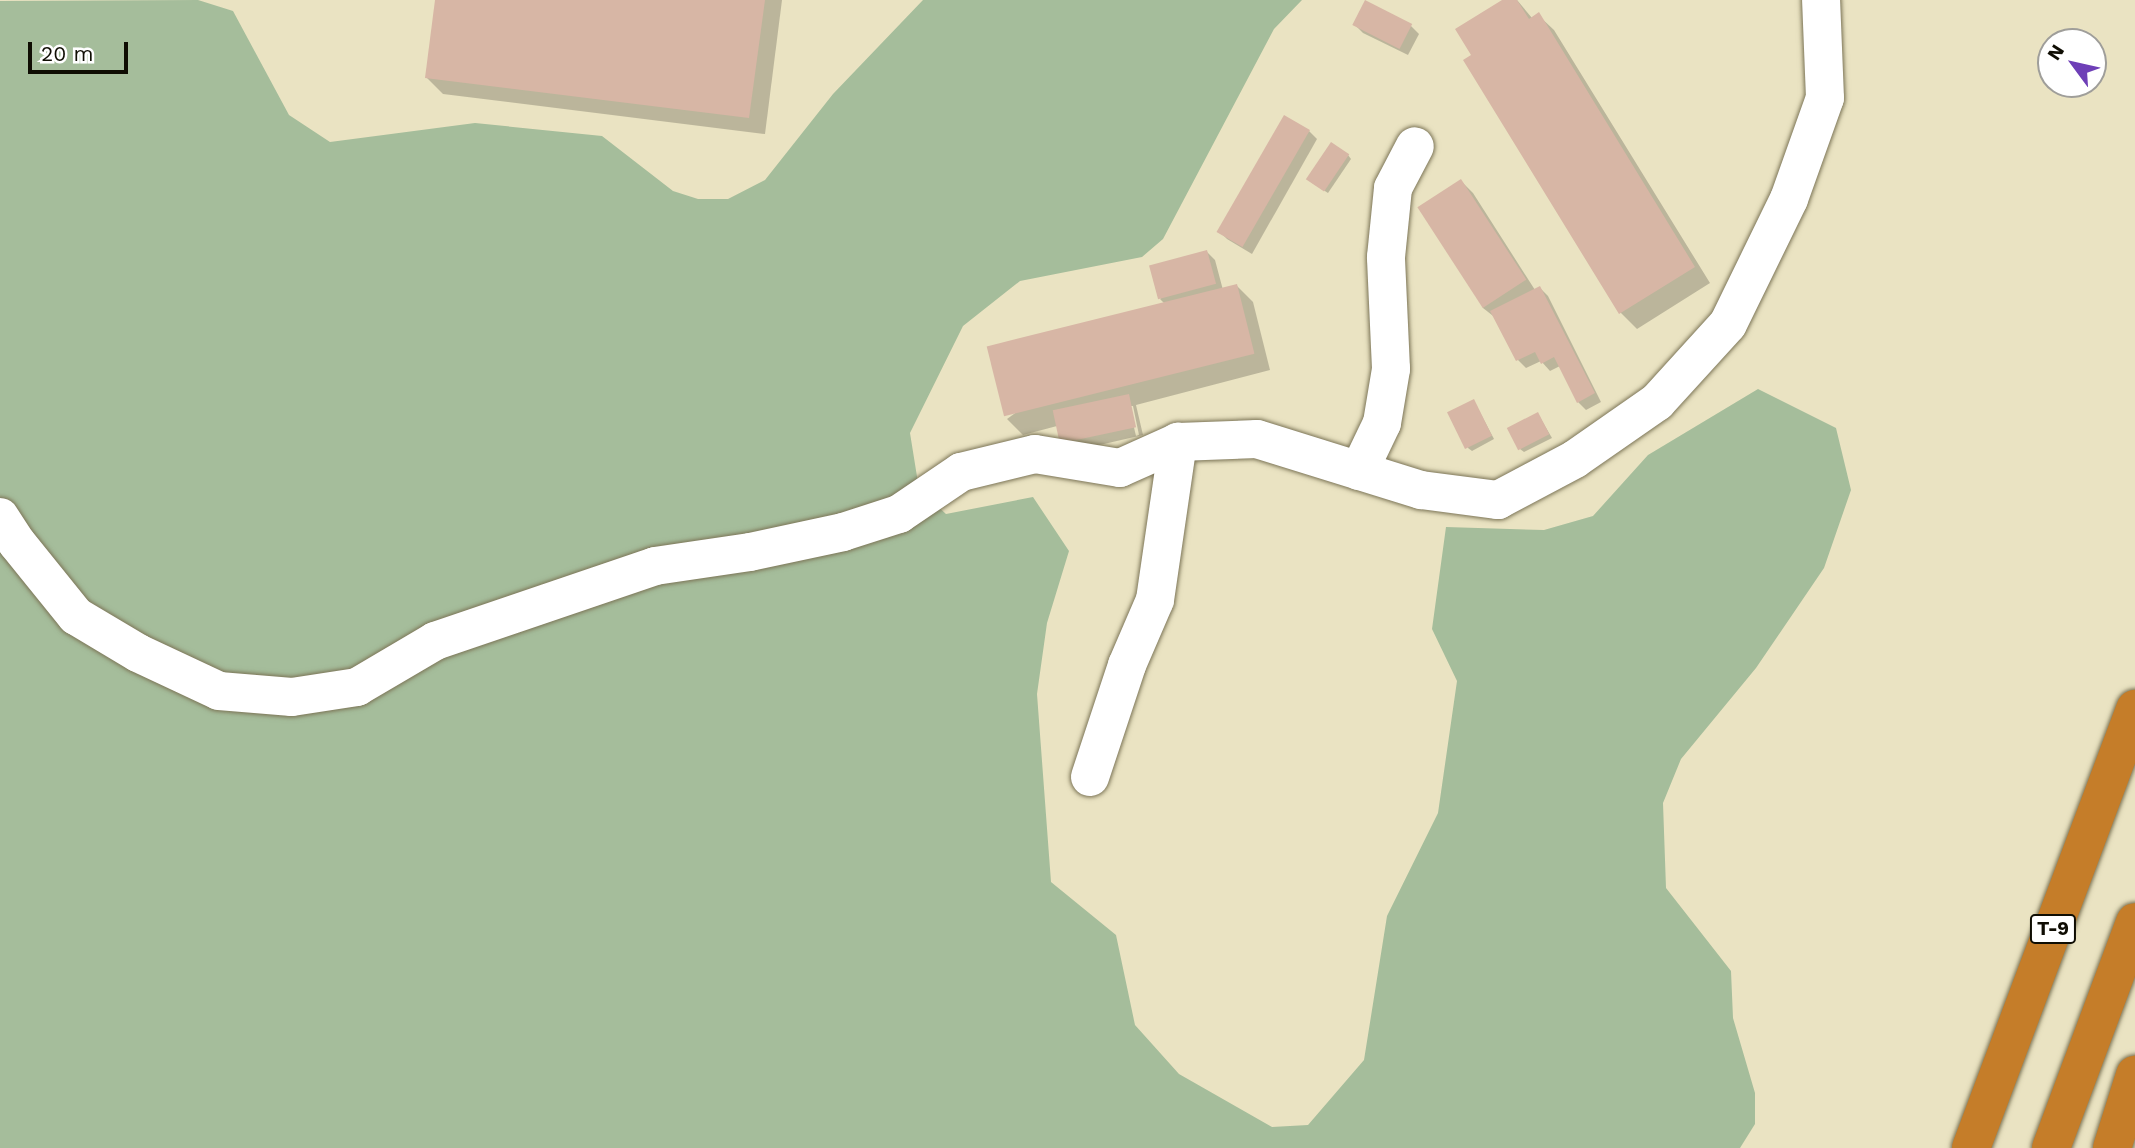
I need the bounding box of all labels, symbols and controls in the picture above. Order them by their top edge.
scale bar [32,28,131,72]
north arrow [2037,28,2107,98]
text: N [2042,40,2069,65]
text: 20 m [41,41,93,66]
road number: T-9 [2028,914,2078,945]

